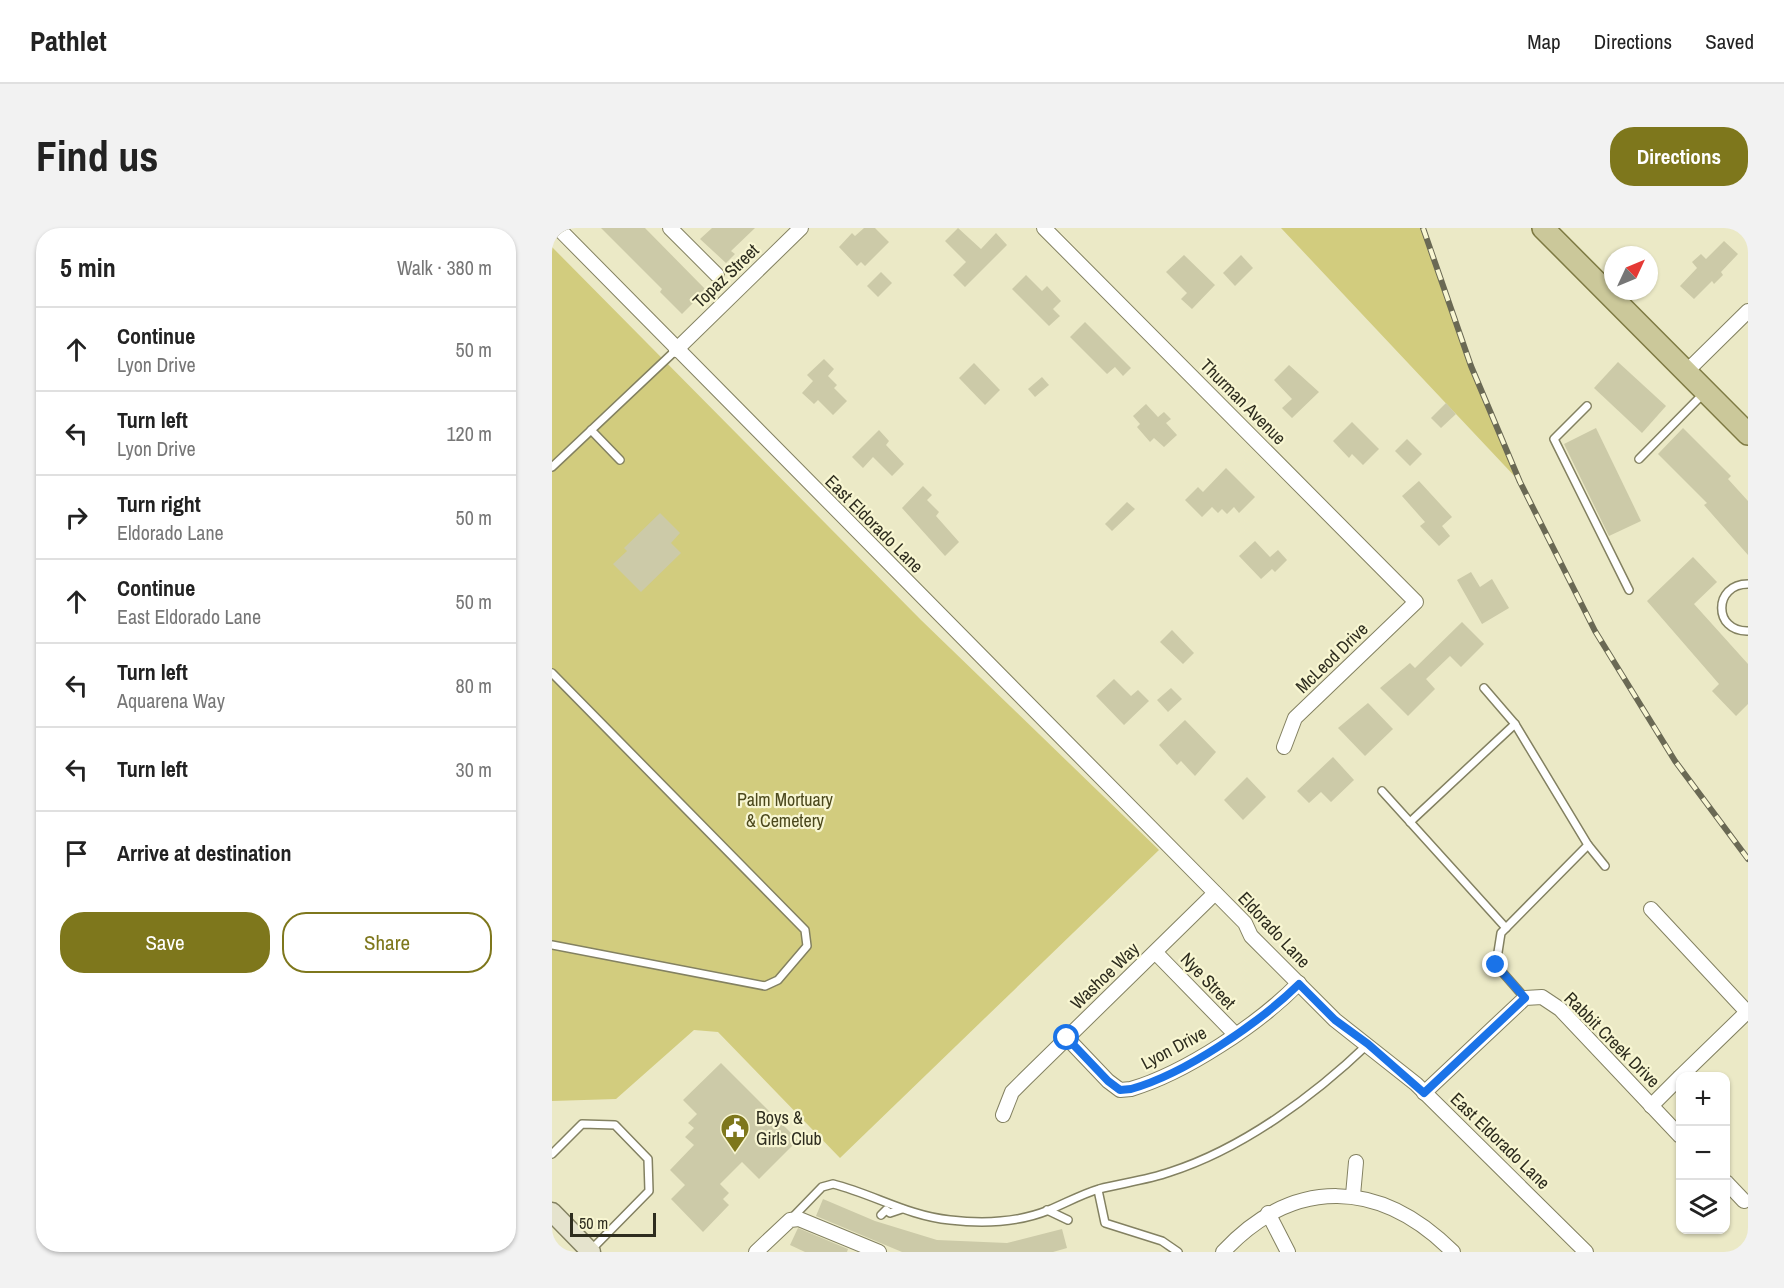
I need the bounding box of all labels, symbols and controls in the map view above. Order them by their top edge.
text: Pathlet [30,22,107,60]
text: Map [1527,27,1561,56]
text: Directions [1594,27,1672,56]
text: Saved [1705,27,1754,56]
button: Directions [1610,127,1748,186]
text: Find us [36,128,158,184]
street label: Topaz Street [687,238,764,313]
north arrow [1604,246,1658,300]
text: 5 min [60,250,116,285]
text: Walk · 380 m [397,254,492,281]
text: Continue [117,321,195,351]
icon: ahead [60,333,93,366]
text: 50 m [456,336,492,363]
text: Lyon Drive [117,351,196,378]
street label: Thurman Avenue [1195,353,1292,450]
text: Turn left [117,405,188,435]
icon: left [60,417,93,450]
text: 120 m [446,420,492,447]
text: Lyon Drive [117,435,196,462]
street label: East Eldorado Lane [820,469,929,578]
text: Turn right [117,489,201,519]
icon: right [60,501,93,534]
text: 50 m [456,504,492,531]
text: Eldorado Lane [117,519,224,546]
text: Continue [117,573,195,603]
icon: ahead [60,585,93,618]
text: 50 m [456,588,492,615]
text: East Eldorado Lane [117,603,261,630]
street label: McLeod Drive [1290,617,1373,699]
text: Turn left [117,657,188,687]
icon: left [60,669,93,702]
text: 80 m [456,672,492,699]
text: Aquarena Way [117,687,225,714]
icon: left [60,753,93,786]
text: Turn left [117,754,188,784]
text: 30 m [456,756,492,783]
park label: Palm Mortuary & Cemetery [737,787,834,833]
icon: arrive [60,837,93,870]
text: Arrive at destination [117,838,291,868]
street label: Eldorado Lane [1232,886,1316,973]
button: Save [60,912,270,973]
button: Share [282,912,492,973]
street label: Washoe Way [1065,936,1145,1015]
street label: Nye Street [1175,947,1242,1014]
route end [1482,951,1508,977]
street label: Rabbit Creek Drive [1559,986,1666,1093]
street label: Lyon Drive [1137,1020,1211,1075]
route start [1053,1024,1079,1050]
map controls [1676,1072,1730,1234]
button: + [1676,1072,1730,1126]
street label: East Eldorado Lane [1445,1087,1556,1195]
place label: Boys & Girls Club [756,1105,822,1151]
public building icon: Boys & Girls Club [719,1112,751,1154]
button: − [1676,1126,1730,1180]
button: layers [1676,1180,1730,1234]
scale bar [570,1210,656,1238]
text: 50 m [579,1212,608,1234]

